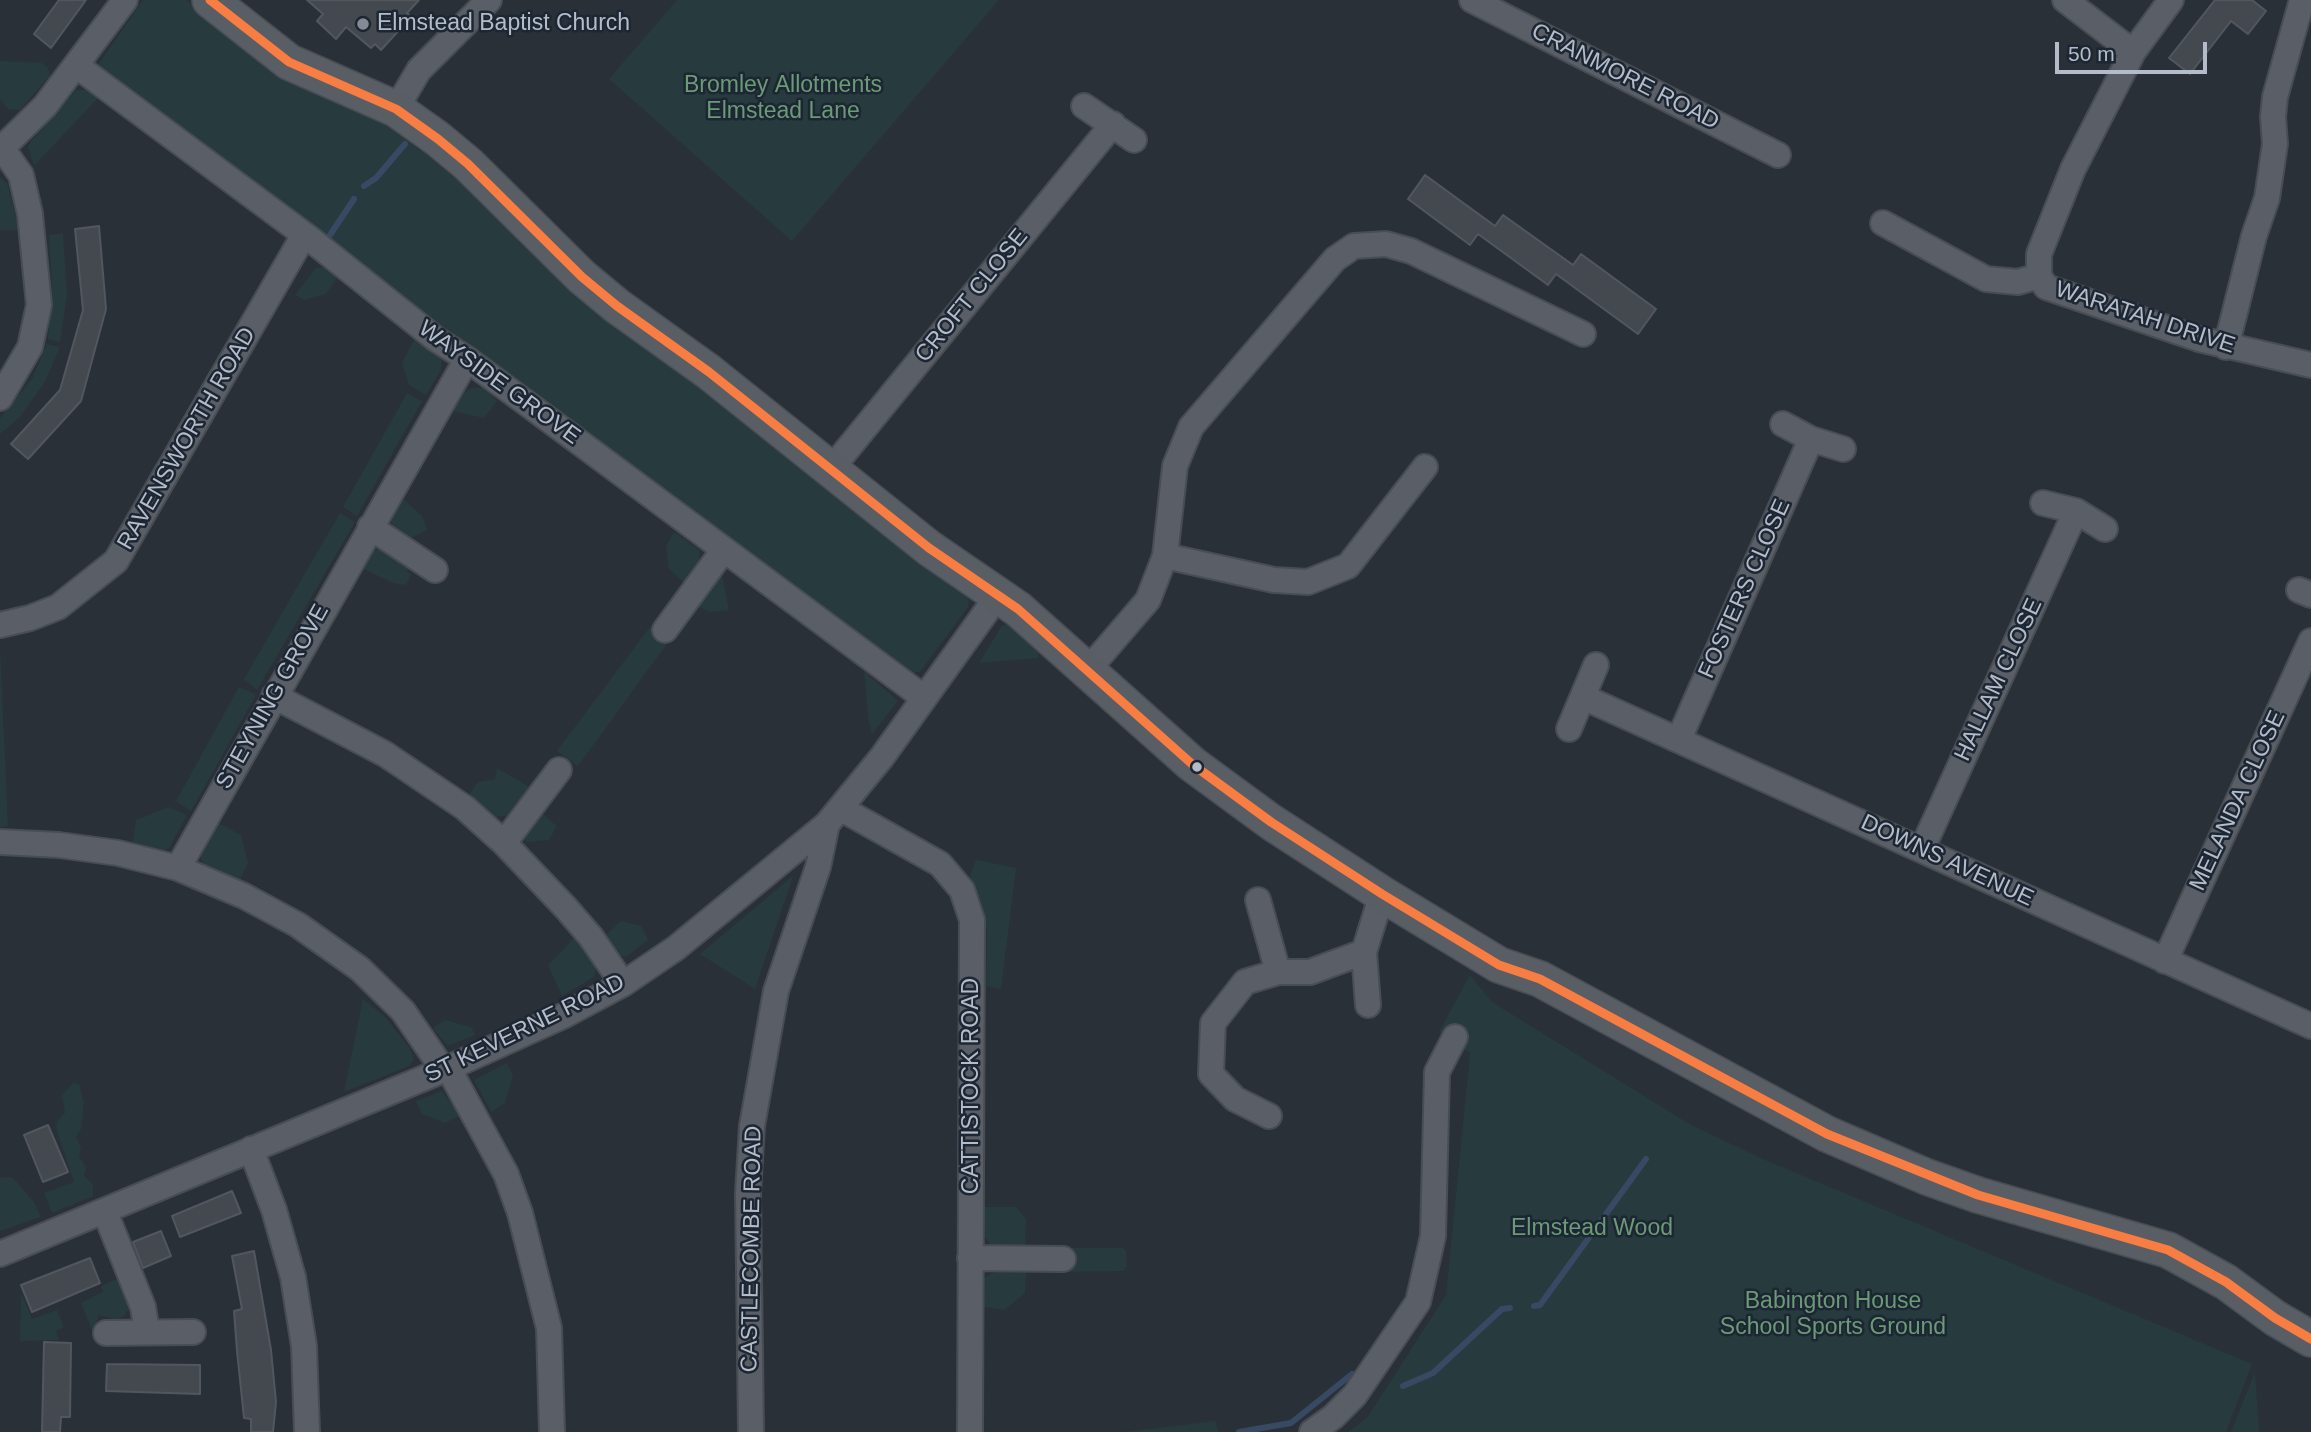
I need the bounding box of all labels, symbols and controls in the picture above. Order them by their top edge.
place label: Elmstead Baptist Church [377,10,630,38]
marker: Elmstead Baptist Church [355,16,371,32]
street label: CRANMORE ROAD [1527,18,1723,136]
scale bar [2059,28,2211,72]
text: 50 m [2068,42,2115,65]
park label: Bromley Allotments Elmstead Lane [684,72,882,126]
street label: CROFT CLOSE [910,224,1034,368]
street label: WARATAH DRIVE [2052,276,2238,360]
street label: WAYSIDE GROVE [413,315,585,451]
street label: RAVENSWORTH ROAD [112,323,262,555]
street label: FOSTERS CLOSE [1693,495,1797,683]
street label: HALLAM CLOSE [1949,594,2049,766]
street label: STEYNING GROVE [211,600,335,794]
street label: MELANDA CLOSE [2184,707,2292,895]
unlabelled marker [1190,760,1204,774]
street label: DOWNS AVENUE [1856,809,2038,913]
street label: ST KEVERNE ROAD [421,969,629,1089]
street label: CATTISTOCK ROAD [958,978,986,1194]
street label: CASTLECOMBE ROAD [736,1125,768,1373]
park label: Elmstead Wood [1511,1215,1673,1243]
park label: Babington House School Sports Ground [1720,1288,1946,1342]

